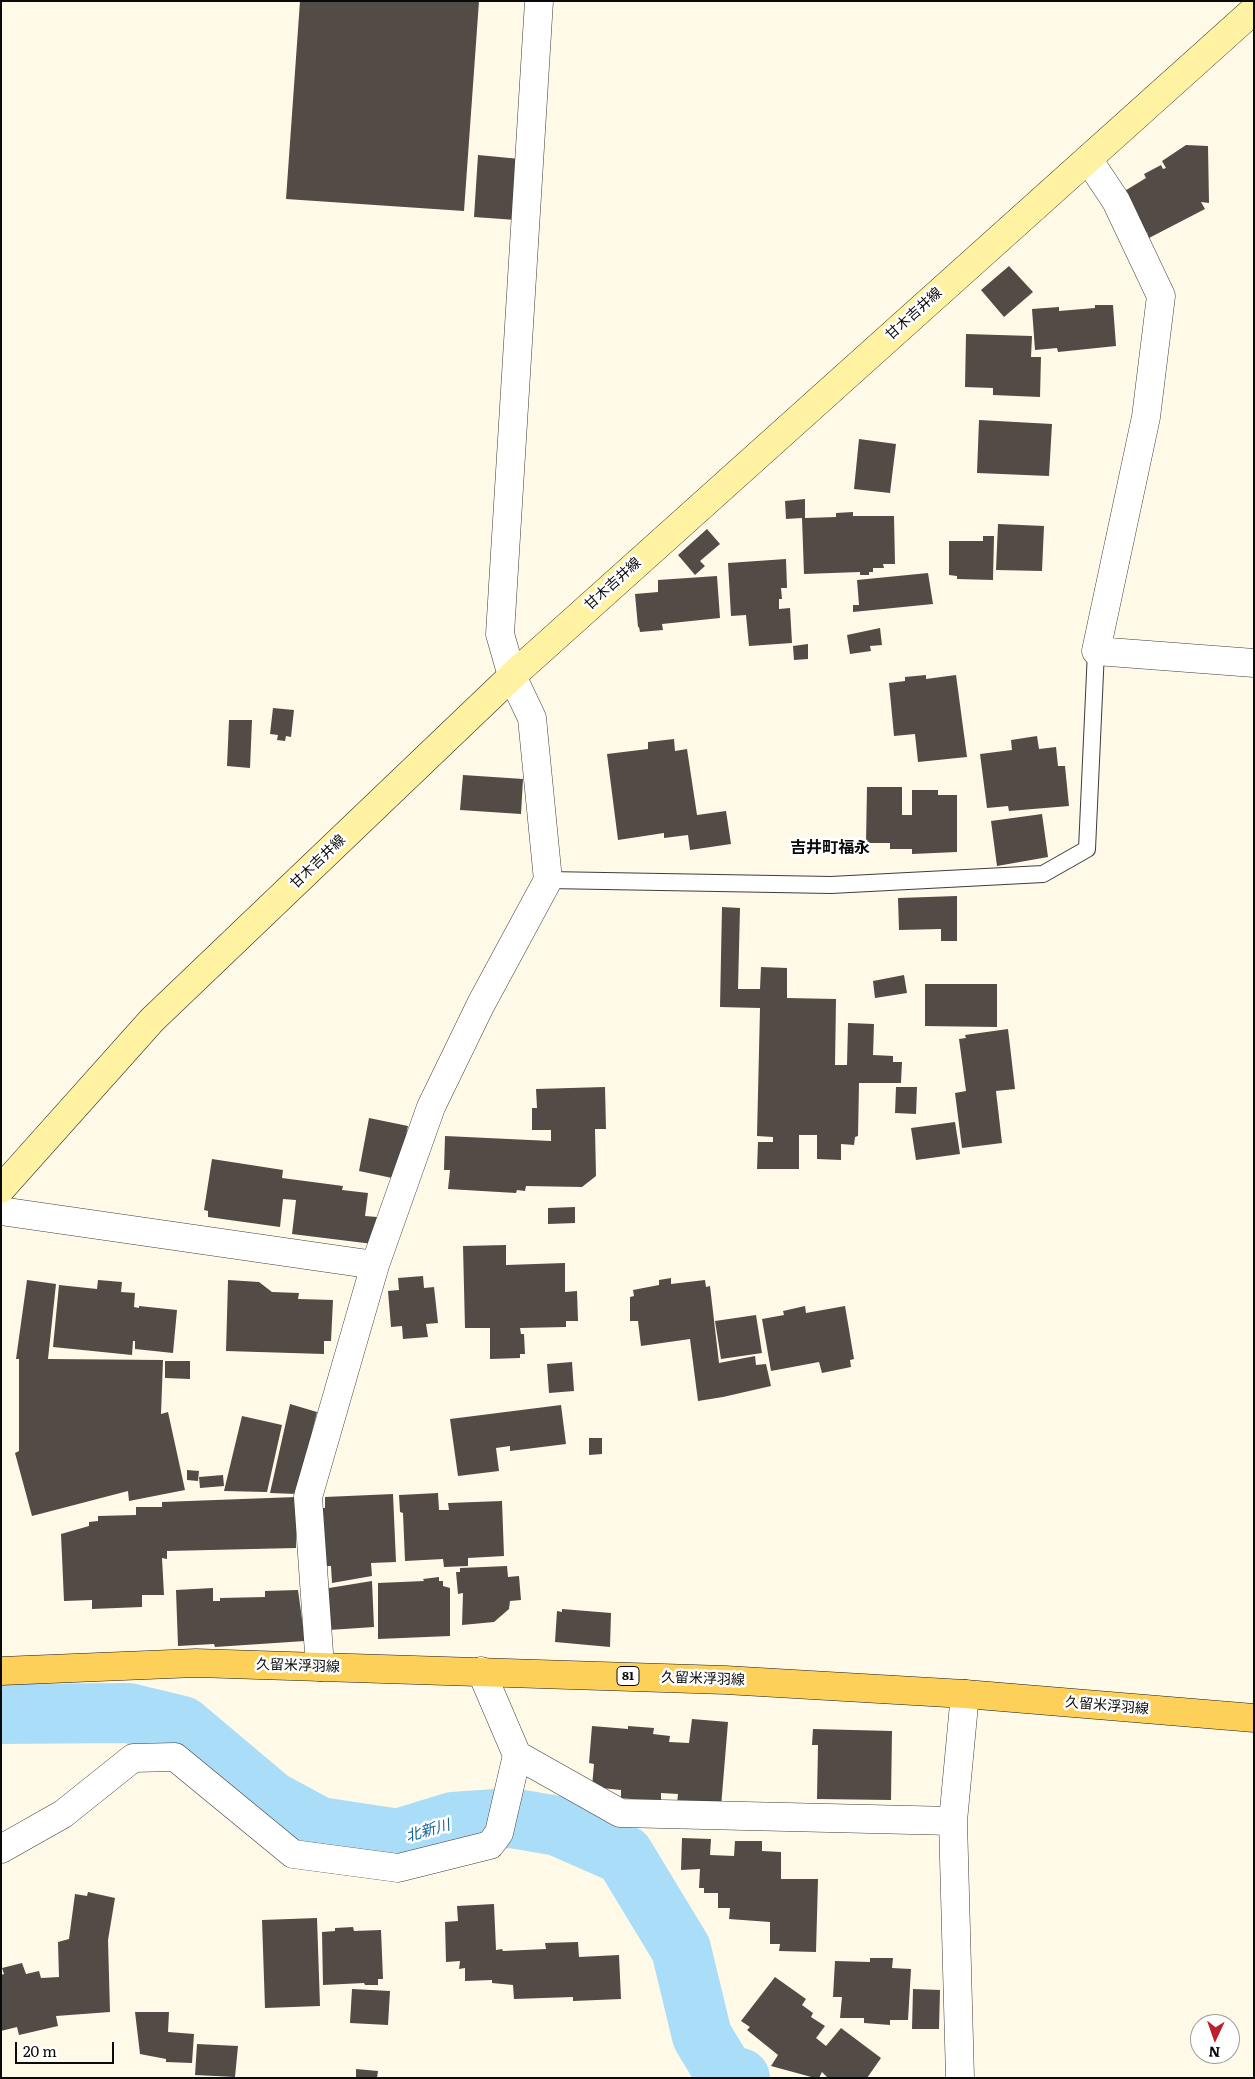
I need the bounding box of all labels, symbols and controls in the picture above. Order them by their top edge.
street label: 甘木吉井線 [882,284,946,344]
street label: 甘木吉井線 [581,554,645,614]
street label: 甘木吉井線 [287,832,349,892]
district label: 吉井町福永 [790,838,870,858]
street label: 久留米浮羽線 [256,1656,340,1676]
road number: 81 [617,1666,639,1685]
street label: 久留米浮羽線 [661,1669,745,1689]
street label: 久留米浮羽線 [1064,1694,1150,1718]
water label: 北新川 [404,1816,452,1846]
north arrow [1190,2014,1240,2064]
scale bar [18,2032,116,2064]
text: 20 m [23,2039,57,2062]
text: N [1208,2043,1221,2063]

